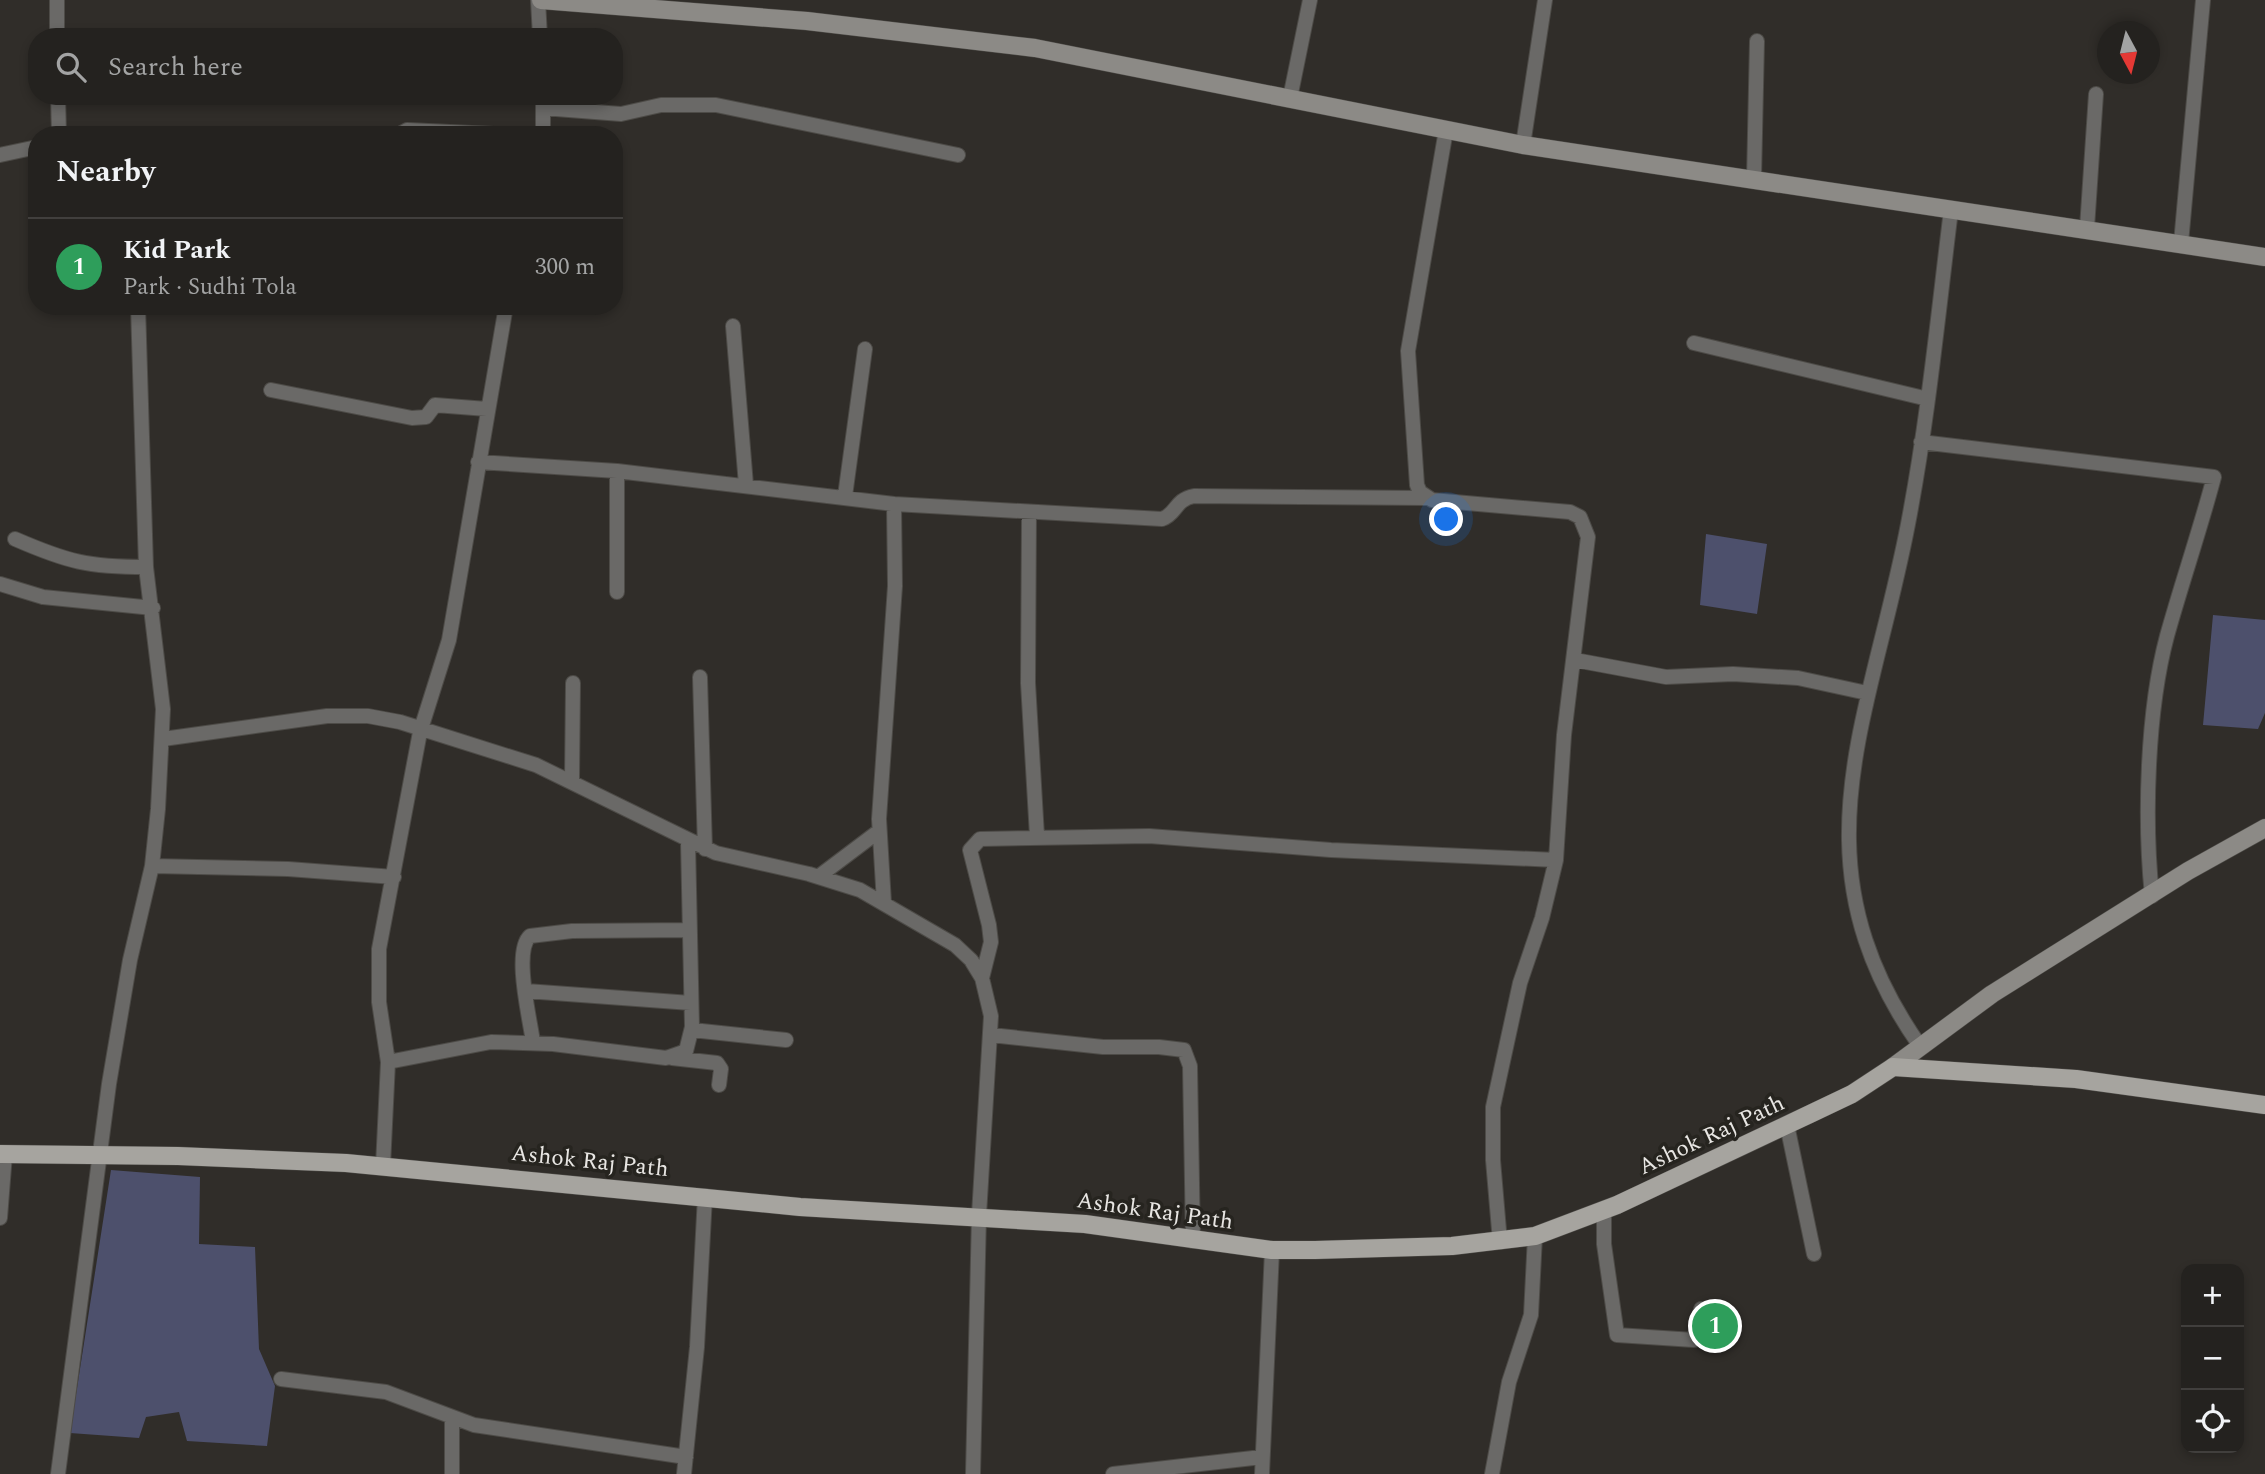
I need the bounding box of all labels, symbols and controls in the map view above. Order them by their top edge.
north arrow [2097,21,2160,84]
search box [28,28,623,105]
text: Search here [108,47,243,87]
icon: search [52,48,90,86]
text: Nearby [56,149,155,195]
text: Kid Park [123,230,231,270]
text: 1 [73,250,85,285]
text: 300 m [535,250,595,285]
text: Park · Sudhi Tola [123,270,297,305]
your location [1429,502,1463,536]
street label: Ashok Raj Path [1633,1086,1791,1185]
street label: Ashok Raj Path [509,1136,670,1187]
street label: Ashok Raj Path [1074,1183,1235,1240]
map controls [2181,1264,2244,1453]
button: + [2181,1264,2244,1327]
pin: 1 [1692,1300,1738,1352]
button: − [2181,1327,2244,1390]
button: locate [2181,1390,2244,1453]

